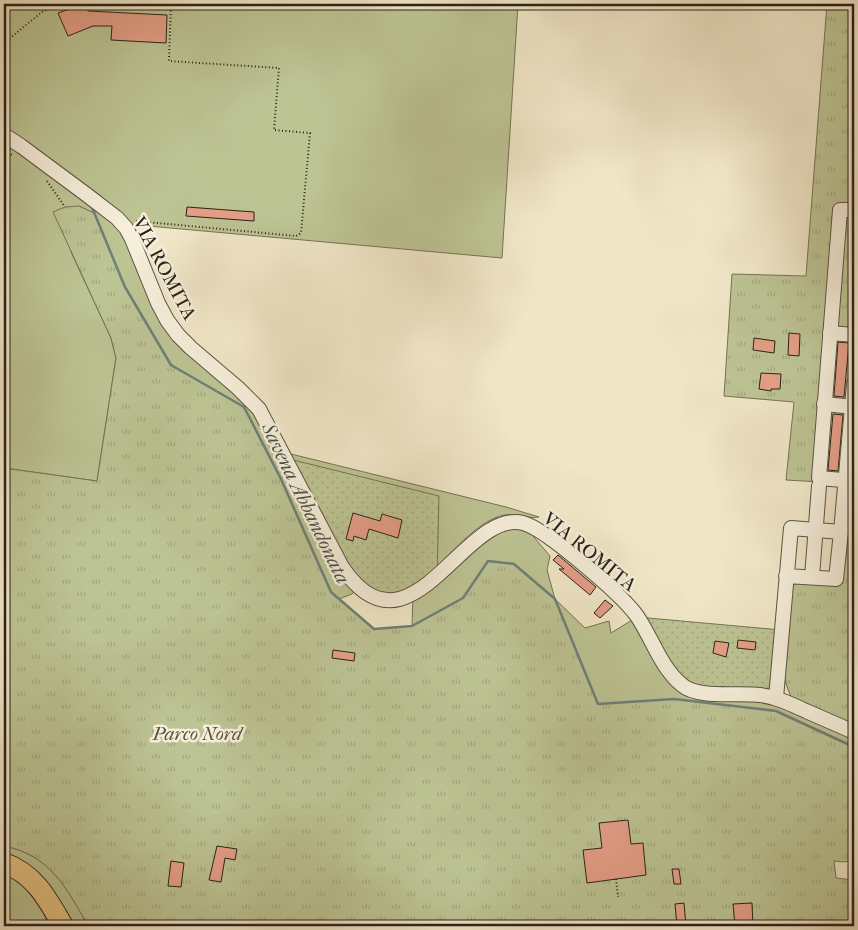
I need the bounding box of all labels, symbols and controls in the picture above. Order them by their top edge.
street label: VIA ROMITA [127,212,201,324]
water label: Savena Abbandonata [256,418,354,587]
street label: VIA ROMITA [538,507,641,597]
park label: Parco Nord [151,723,244,745]

